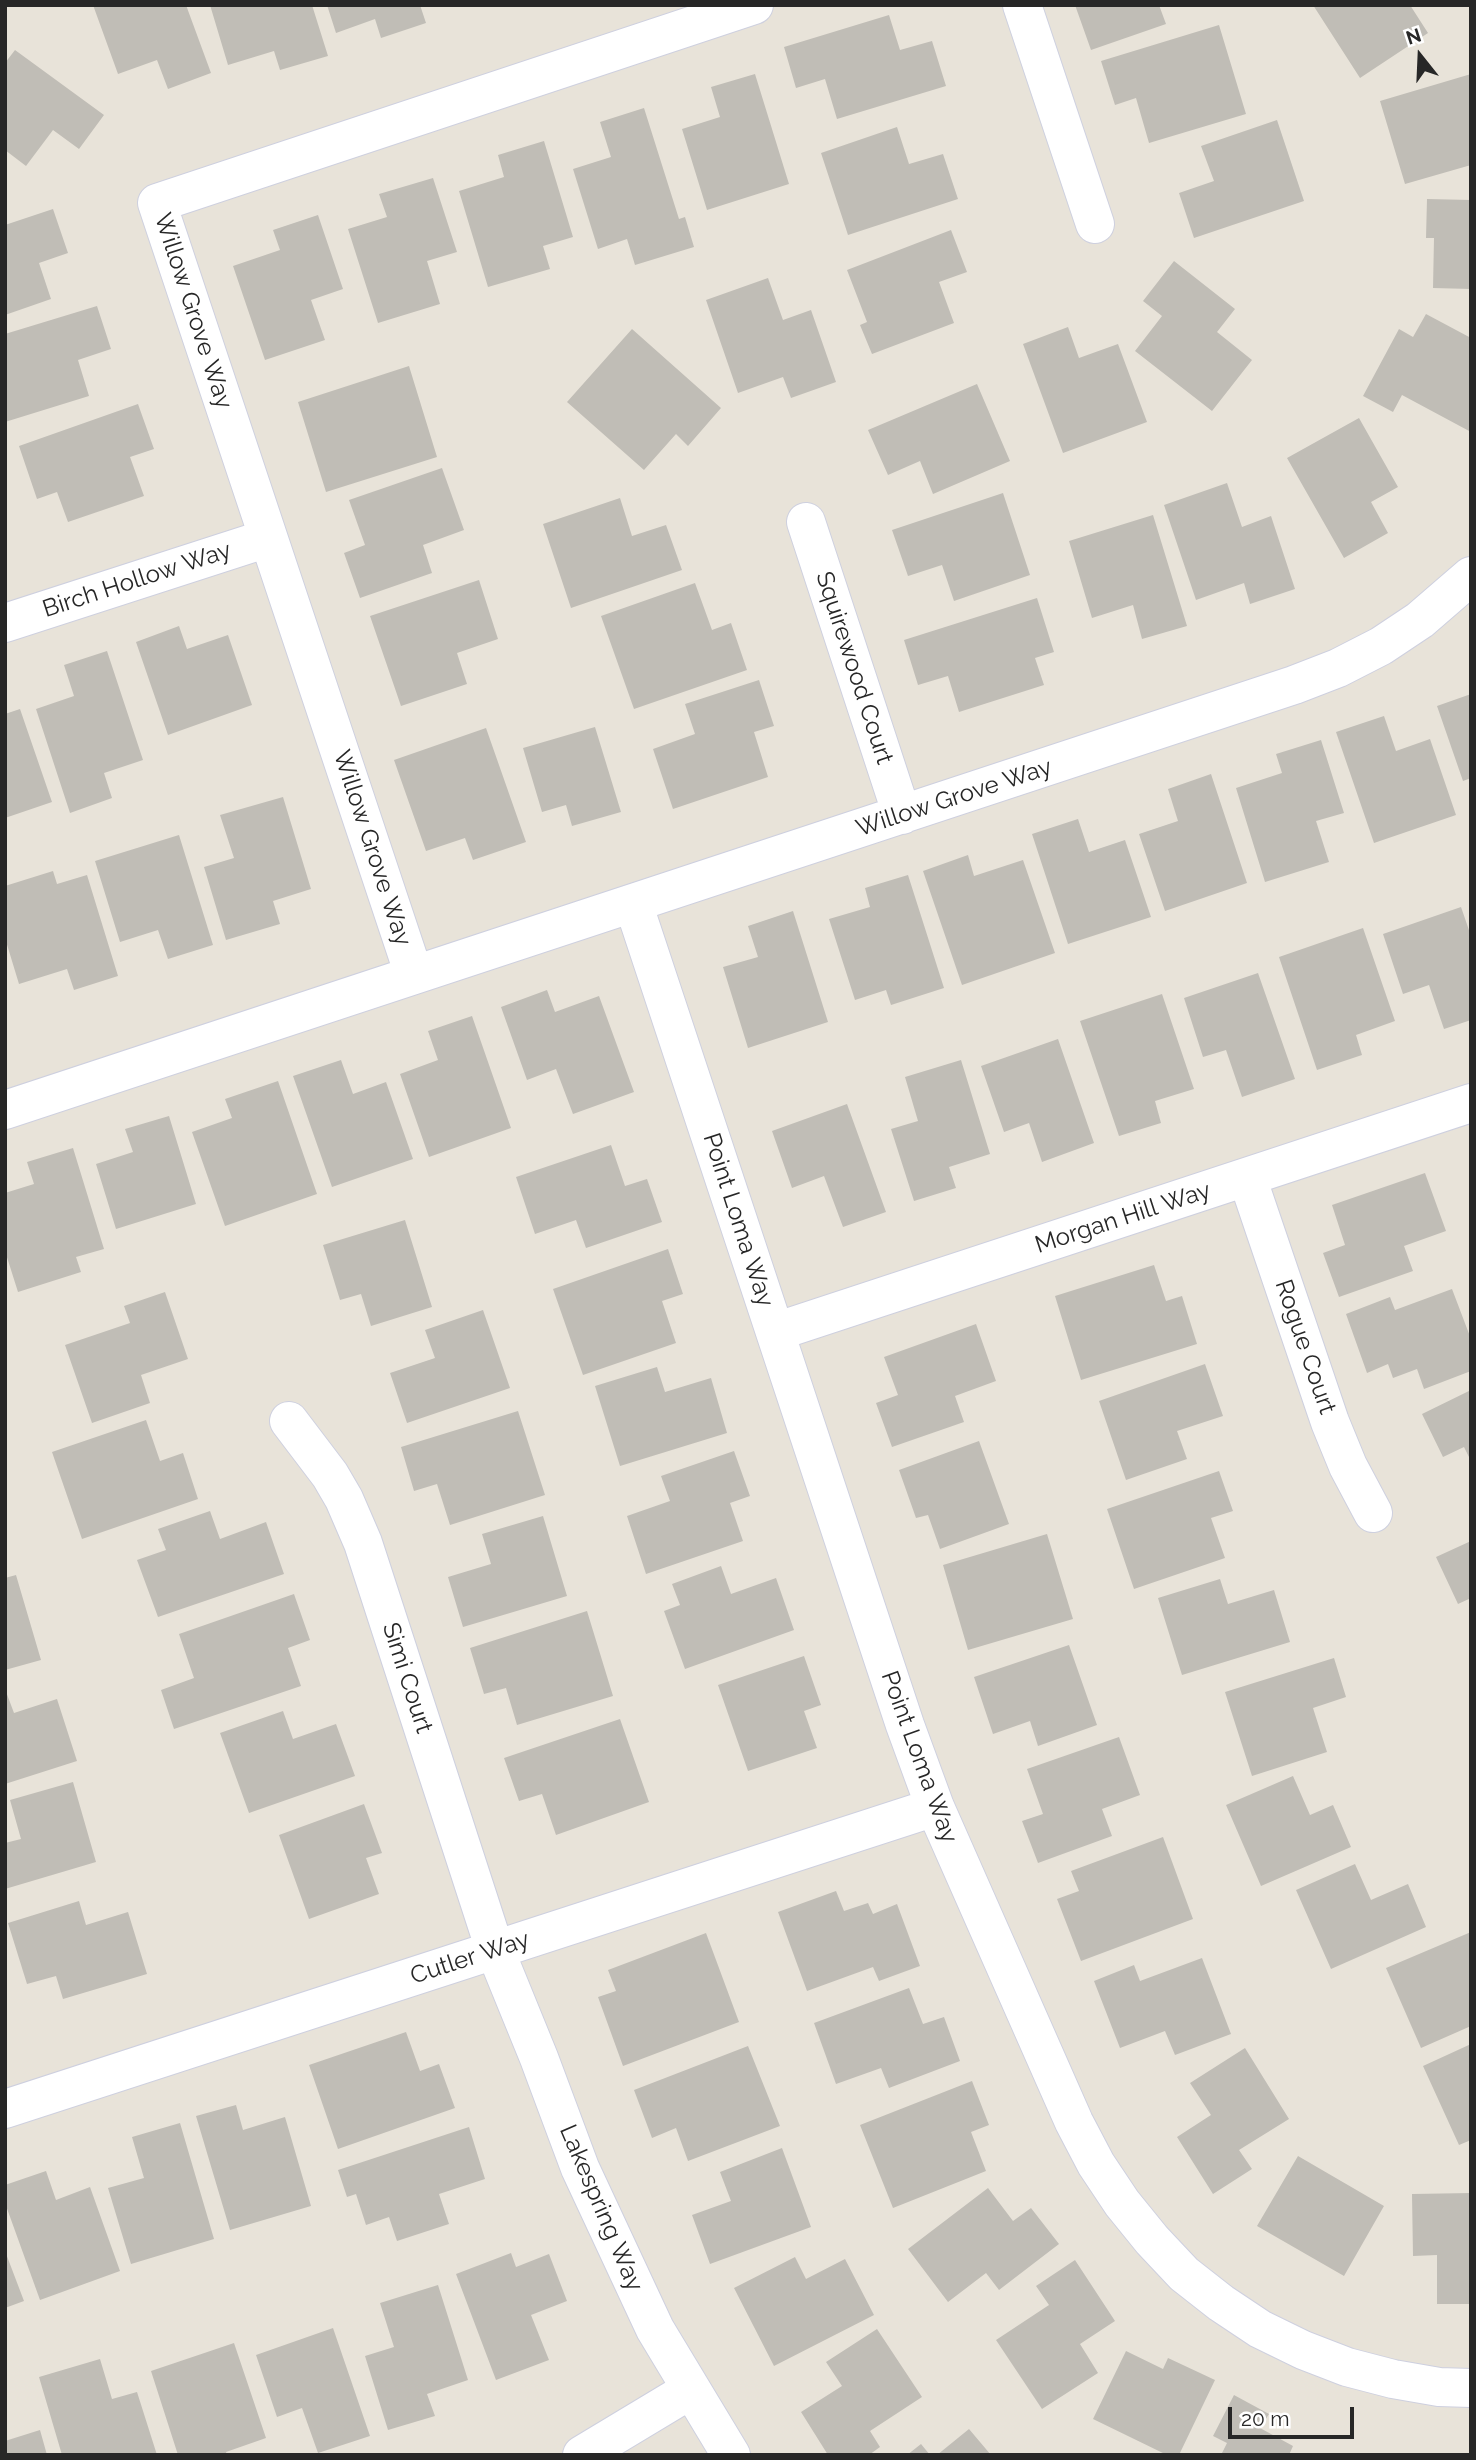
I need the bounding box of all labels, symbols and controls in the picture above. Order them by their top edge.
north arrow [1385,21,1455,91]
text: N [1403,23,1424,49]
street label: Willow Grove Way [148,210,238,412]
street label: Birch Hollow Way [39,536,235,624]
street label: Squirewood Court [809,568,899,768]
street label: Willow Grove Way [327,747,417,949]
street label: Willow Grove Way [853,753,1055,843]
street label: Point Loma Way [696,1129,780,1311]
street label: Morgan Hill Way [1032,1176,1214,1260]
street label: Rogue Court [1269,1276,1341,1418]
street label: Simi Court [376,1619,438,1737]
street label: Point Loma Way [875,1667,963,1847]
street label: Cutler Way [407,1925,533,1991]
street label: Lakespring Way [553,2121,649,2295]
scale bar [1231,2394,1357,2438]
text: 20 m [1241,2406,1289,2431]

